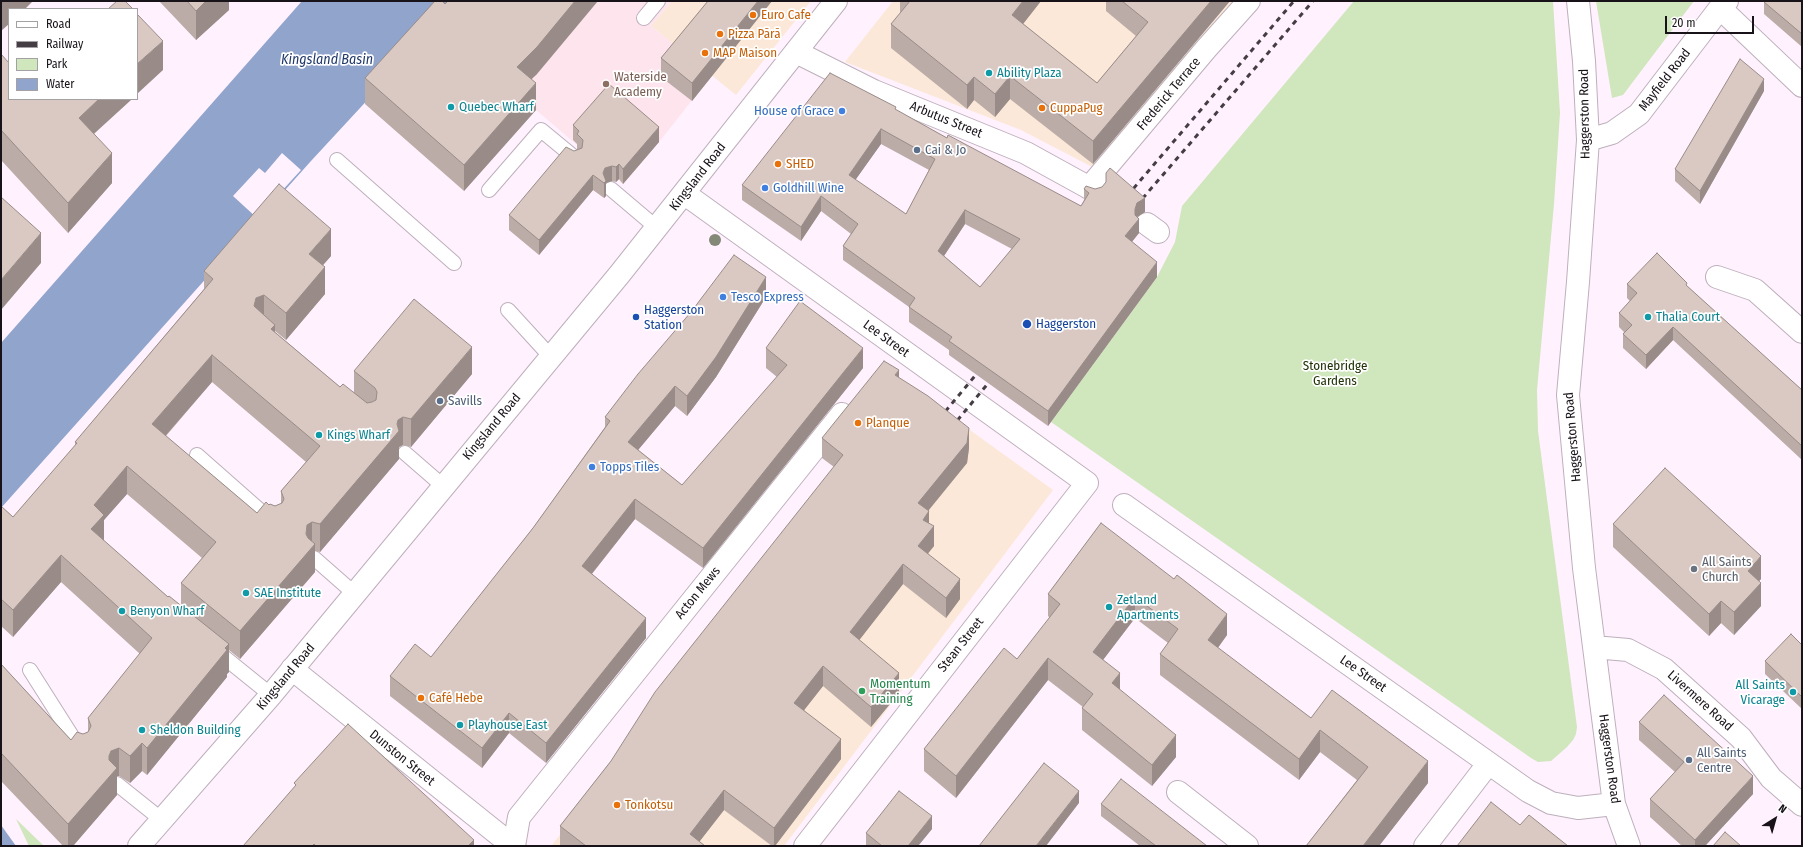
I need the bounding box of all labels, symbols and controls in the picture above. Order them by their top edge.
place label: Euro Cafe [761,7,811,23]
legend [8,8,138,100]
scale bar [1667,8,1756,34]
marker: Euro Cafe [748,10,758,20]
text: 20 m [1672,16,1696,30]
text: Road [46,17,71,31]
place label: Pizza Pārā [728,26,781,42]
marker: Pizza Pārā [715,29,725,39]
text: Railway [46,37,83,51]
place label: MAP Maison [713,45,777,61]
street label: Mayfield Road [1636,46,1694,114]
marker: MAP Maison [700,48,710,58]
water label: Kingsland Basin [281,52,373,68]
street label: Frederick Terrace [1134,54,1204,134]
text: Park [46,57,67,71]
place label: Ability Plaza [997,65,1062,81]
marker: Ability Plaza [984,68,994,78]
place label: Waterside Academy [614,69,667,100]
street label: Haggerston Road [1576,69,1594,159]
text: Water [46,77,74,91]
marker: Waterside Academy [601,79,611,89]
street label: Arbutus Street [908,98,984,142]
place label: Quebec Wharf [459,99,534,115]
place label: CuppaPug [1050,100,1103,116]
marker: Quebec Wharf [446,102,456,112]
place label: House of Grace [754,103,834,119]
marker: CuppaPug [1037,103,1047,113]
marker: House of Grace [837,106,847,116]
street label: Kingsland Road [667,140,729,214]
place label: Cai & Jo [925,142,966,158]
marker: Cai & Jo [912,145,922,155]
place label: SHED [786,156,814,172]
marker: SHED [773,159,783,169]
place label: Goldhill Wine [773,180,844,196]
marker: Goldhill Wine [760,183,770,193]
place label: Tesco Express [731,289,804,305]
marker: Tesco Express [718,292,728,302]
place label: Haggerston Station [644,302,704,333]
place label: Thalia Court [1656,309,1720,325]
marker: Haggerston Station [631,312,641,322]
marker: Thalia Court [1643,312,1653,322]
place label: Haggerston [1036,316,1096,332]
street label: Lee Street [860,317,912,361]
marker: Haggerston [1021,318,1033,330]
park label: Stonebridge Gardens [1303,358,1367,389]
street label: Kingsland Road [460,391,524,463]
street label: Haggerston Road [1561,391,1585,483]
place label: Savills [448,393,482,409]
marker: Savills [435,396,445,406]
place label: Planque [866,415,909,431]
marker: Planque [853,418,863,428]
place label: Kings Wharf [327,427,390,443]
marker: Kings Wharf [314,430,324,440]
place label: Topps Tiles [600,459,659,475]
marker: Topps Tiles [587,462,597,472]
place label: All Saints Church [1702,554,1752,585]
street label: Acton Mews [672,564,724,622]
marker: All Saints Church [1689,564,1699,574]
place label: SAE Institute [254,585,321,601]
marker: SAE Institute [241,588,251,598]
place label: Zetland Apartments [1117,592,1179,623]
marker: Zetland Apartments [1104,602,1114,612]
place label: Benyon Wharf [130,603,204,619]
marker: Benyon Wharf [117,606,127,616]
street label: Stean Street [935,615,987,675]
street label: Kingsland Road [254,641,318,713]
street label: Lee Street [1337,652,1389,696]
street label: Livermere Road [1664,668,1736,734]
place label: Momentum Training [870,676,930,707]
place label: All Saints Vicarage [1735,677,1785,708]
marker: Momentum Training [857,686,867,696]
marker: All Saints Vicarage [1788,687,1798,697]
place label: Café Hebe [429,690,483,706]
marker: Café Hebe [416,693,426,703]
street label: Haggerston Road [1595,713,1623,805]
place label: Playhouse East [468,717,548,733]
marker: Playhouse East [455,720,465,730]
place label: Sheldon Building [150,722,241,738]
marker: Sheldon Building [137,725,147,735]
street label: Dunston Street [366,727,438,789]
place label: All Saints Centre [1697,745,1747,776]
marker: All Saints Centre [1684,755,1694,765]
place label: Tonkotsu [625,797,673,813]
north arrow [1755,799,1795,839]
marker: Tonkotsu [612,800,622,810]
text: N [1776,802,1789,816]

